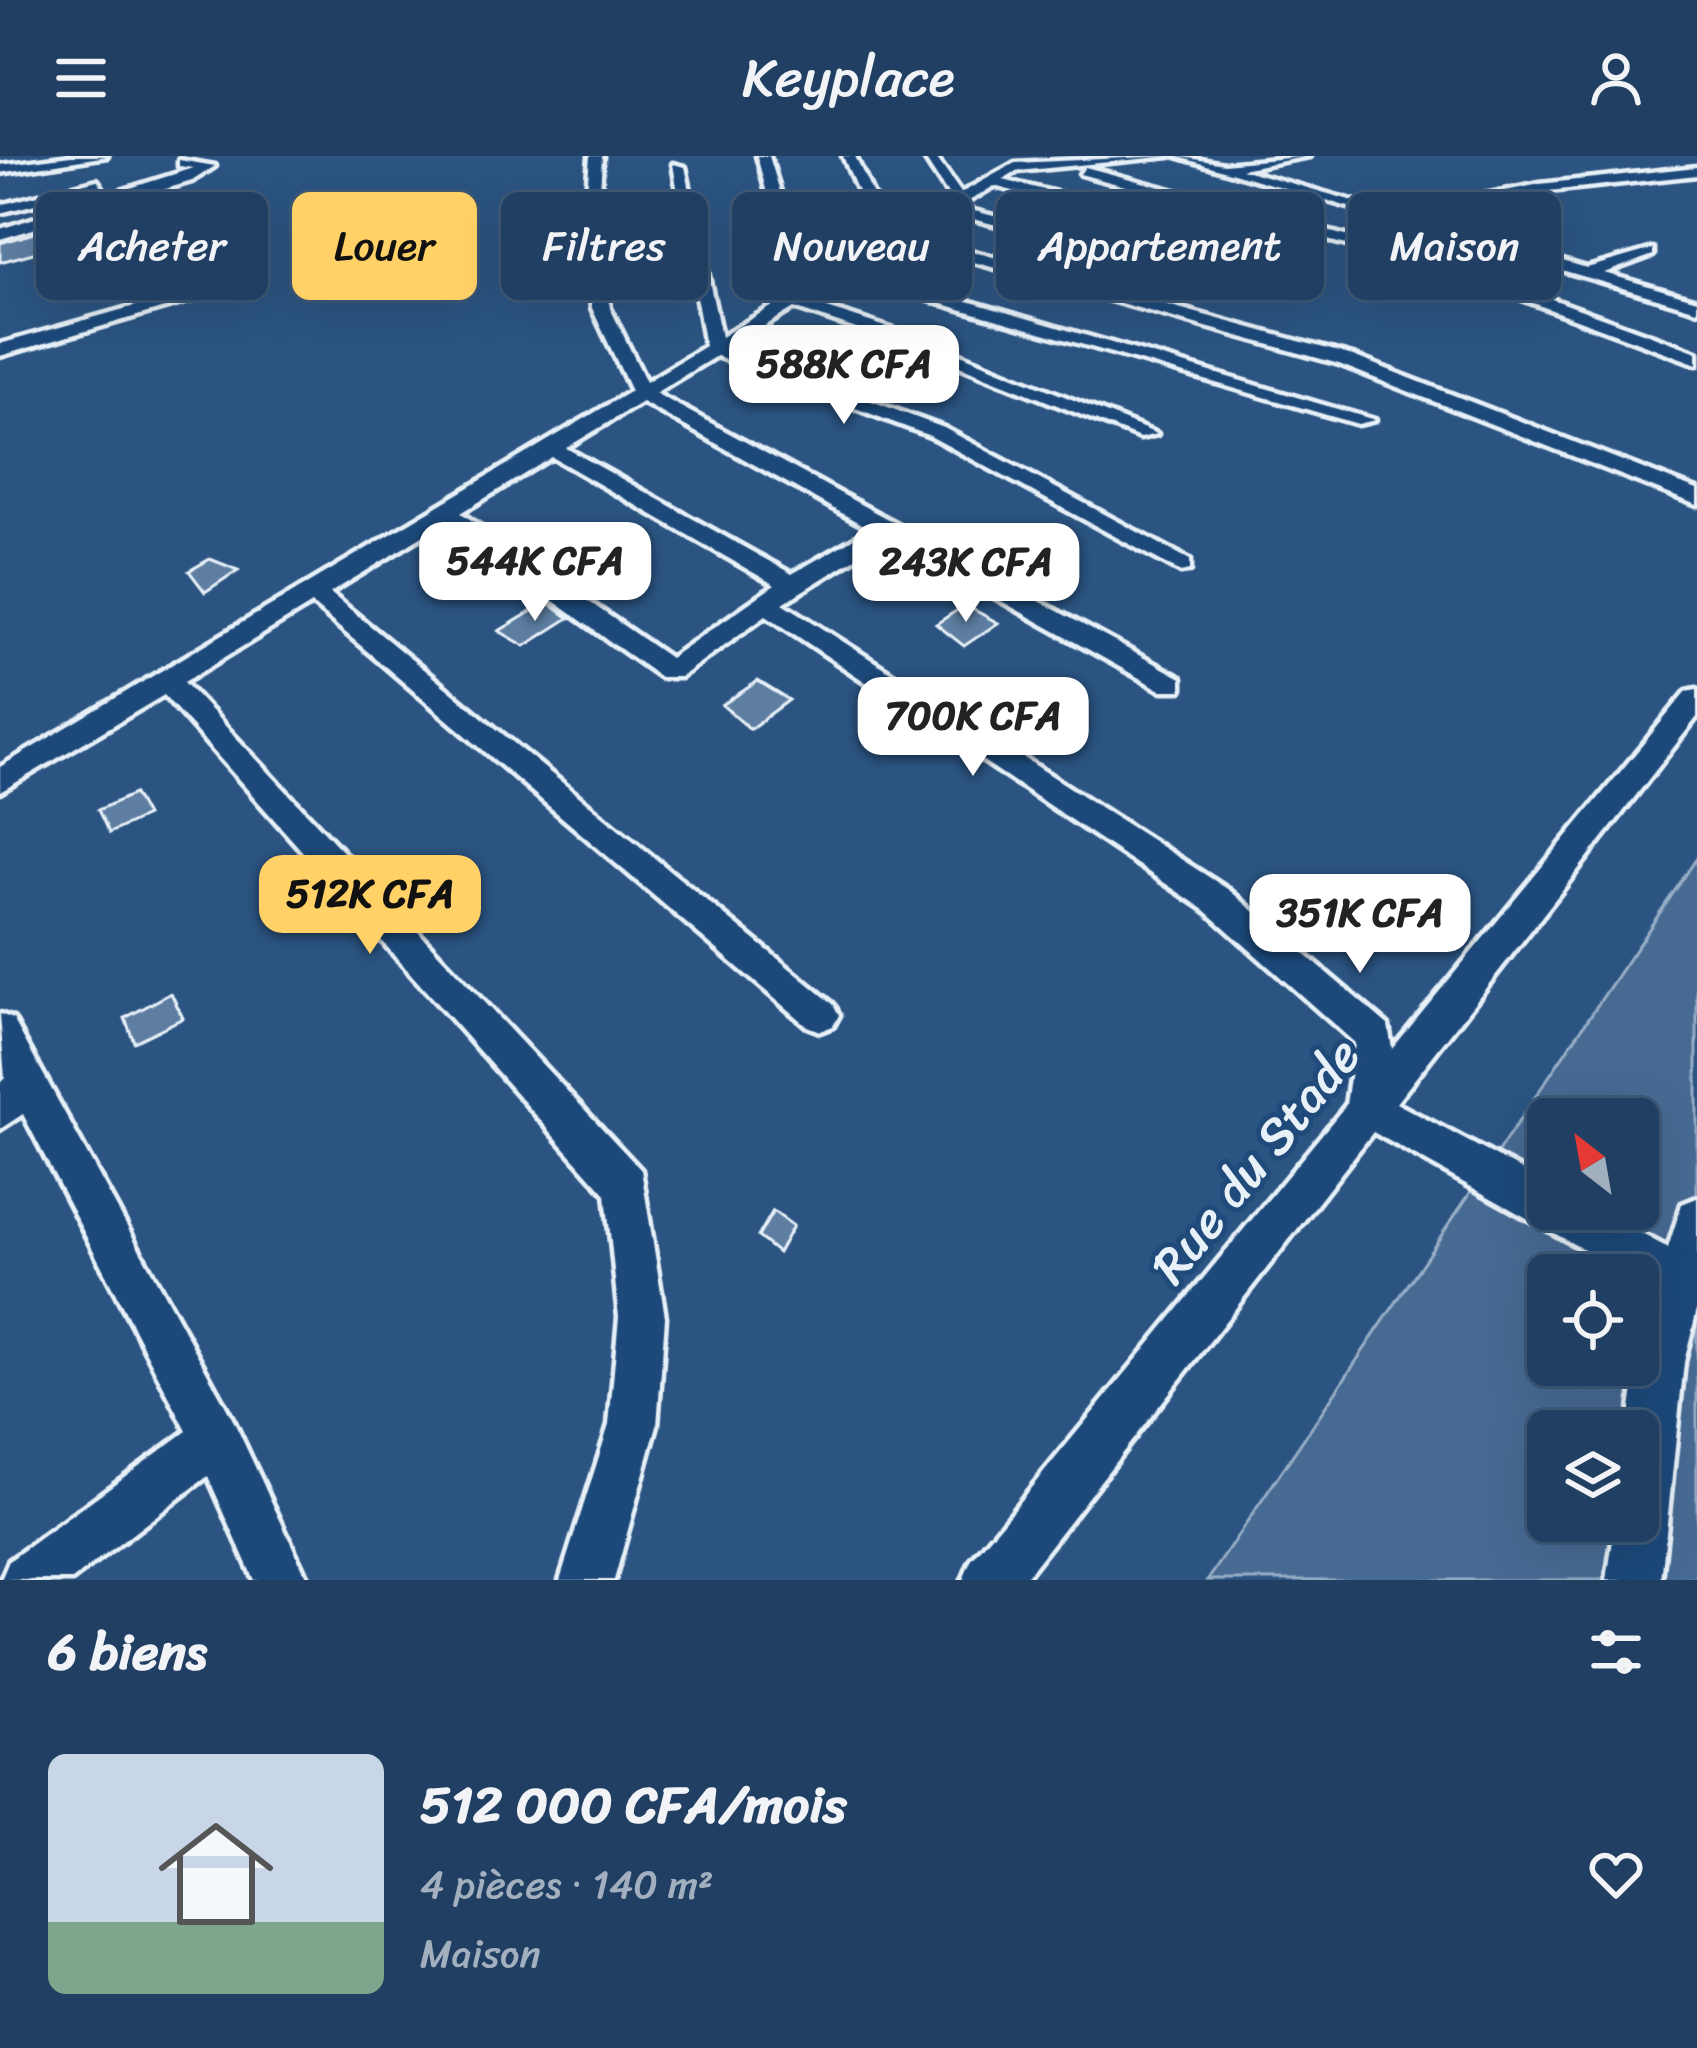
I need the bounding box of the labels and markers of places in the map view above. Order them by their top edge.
pin: 588K CFA [720,325,968,427]
pin: 544K CFA [411,522,659,624]
pin: 243K CFA [842,523,1090,625]
pin: 700K CFA [849,677,1097,779]
pin: 512K CFA [246,855,494,957]
pin: 351K CFA [1236,874,1484,976]

